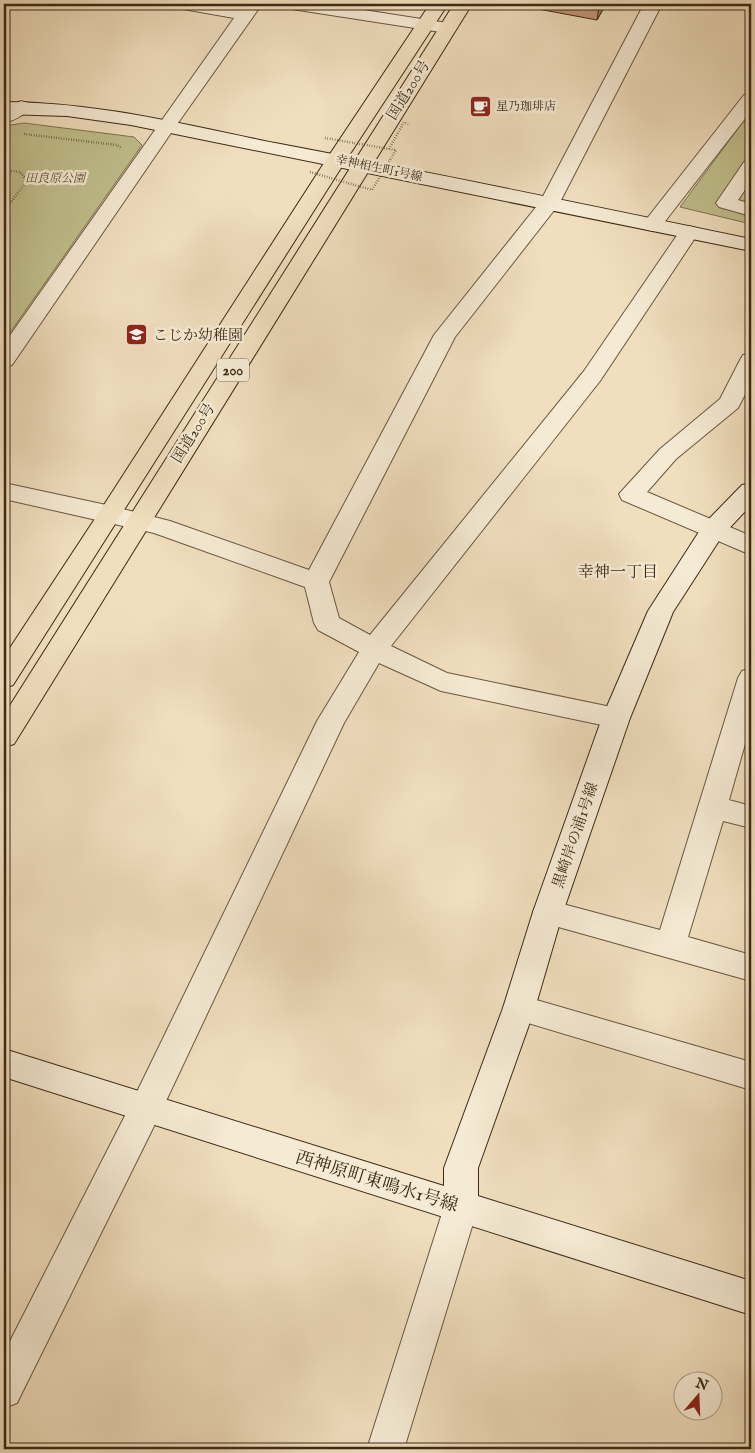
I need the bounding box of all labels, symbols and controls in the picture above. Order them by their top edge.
street label: 国道200号 [383,57,434,124]
cafe icon: 星乃珈琲店 [468,94,492,118]
place label: 星乃珈琲店 [496,99,556,114]
street label: 幸神相生町1号線 [334,152,424,185]
park label: 田良原公園 [25,171,87,186]
school or university icon: こじか幼稚園 [125,323,149,347]
place label: こじか幼稚園 [153,326,243,345]
road number: 200 [217,358,249,382]
street label: 国道200号 [168,400,219,467]
district label: 幸神一丁目 [578,563,658,583]
street label: 黒崎岸の浦1号線 [548,780,602,891]
street label: 西神原町東鳴水1号線 [293,1147,461,1218]
north arrow [672,1370,722,1420]
text: N [692,1374,711,1395]

